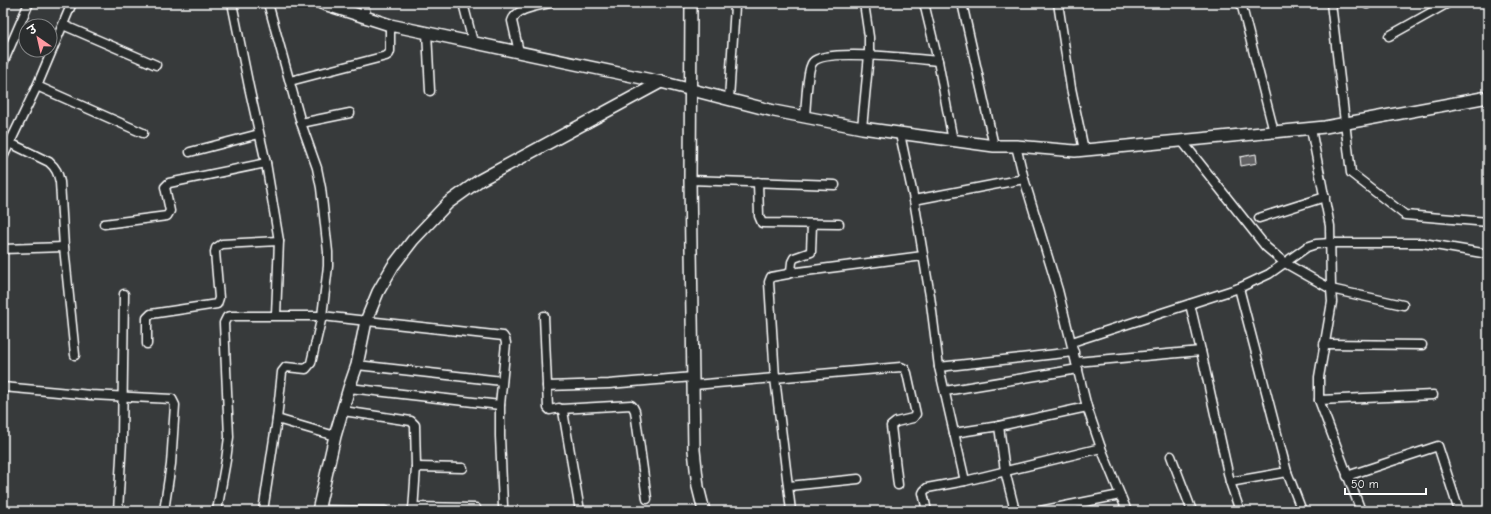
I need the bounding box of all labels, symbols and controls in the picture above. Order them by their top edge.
north arrow [18,18,58,58]
text: उ [25,22,41,38]
scale bar [1345,470,1426,496]
text: 50 m [1351,477,1379,491]

